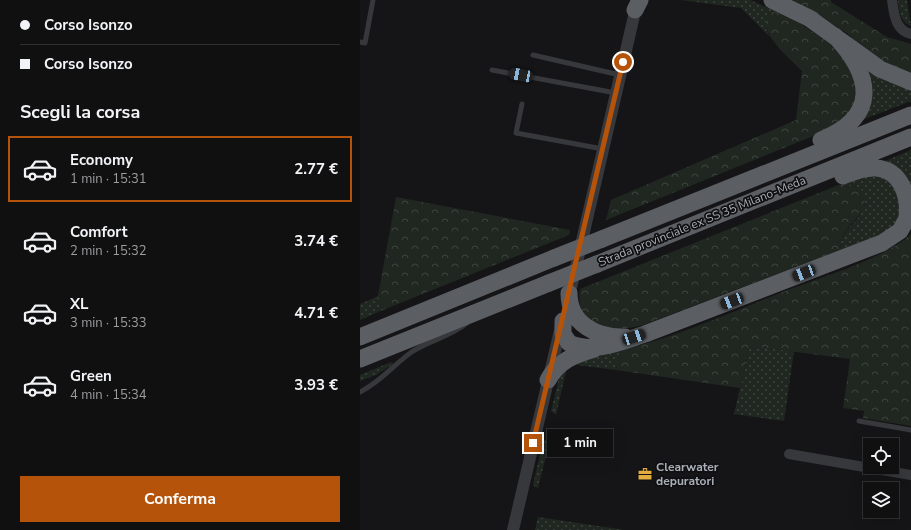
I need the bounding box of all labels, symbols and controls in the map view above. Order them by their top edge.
text: Corso Isonzo [44,15,133,35]
route start [614,53,632,71]
text: Corso Isonzo [44,54,133,74]
car [508,67,534,83]
text: Scegli la corsa [20,100,140,124]
text: Economy [70,150,133,170]
icon: car [22,151,58,187]
text: 2.77 € [294,159,338,179]
text: 1 min · 15:31 [70,170,146,188]
street label: Strada provinciale ex SS 35 Milano-Meda [596,172,808,270]
text: Comfort [70,222,127,242]
icon: car [22,223,58,259]
text: 3.74 € [294,231,338,251]
text: 2 min · 15:32 [70,242,146,260]
car [791,263,817,283]
car [719,291,745,311]
text: XL [70,294,89,314]
icon: car [22,295,58,331]
text: 4.71 € [294,303,338,323]
text: 3 min · 15:33 [70,314,146,332]
car [621,328,647,346]
text: Green [70,366,112,386]
icon: car [22,367,58,403]
text: 3.93 € [294,375,338,395]
text: 4 min · 15:34 [70,386,146,404]
callout: 1 min [547,429,613,457]
route end [524,434,542,452]
text: 1 min [563,434,597,452]
map controls [863,438,899,518]
button: locate [863,438,899,474]
place label: Clearwater depuratori [656,459,719,489]
office icon: Clearwater depuratori [637,466,653,482]
button: Conferma [20,476,340,522]
button: layers [863,482,899,518]

